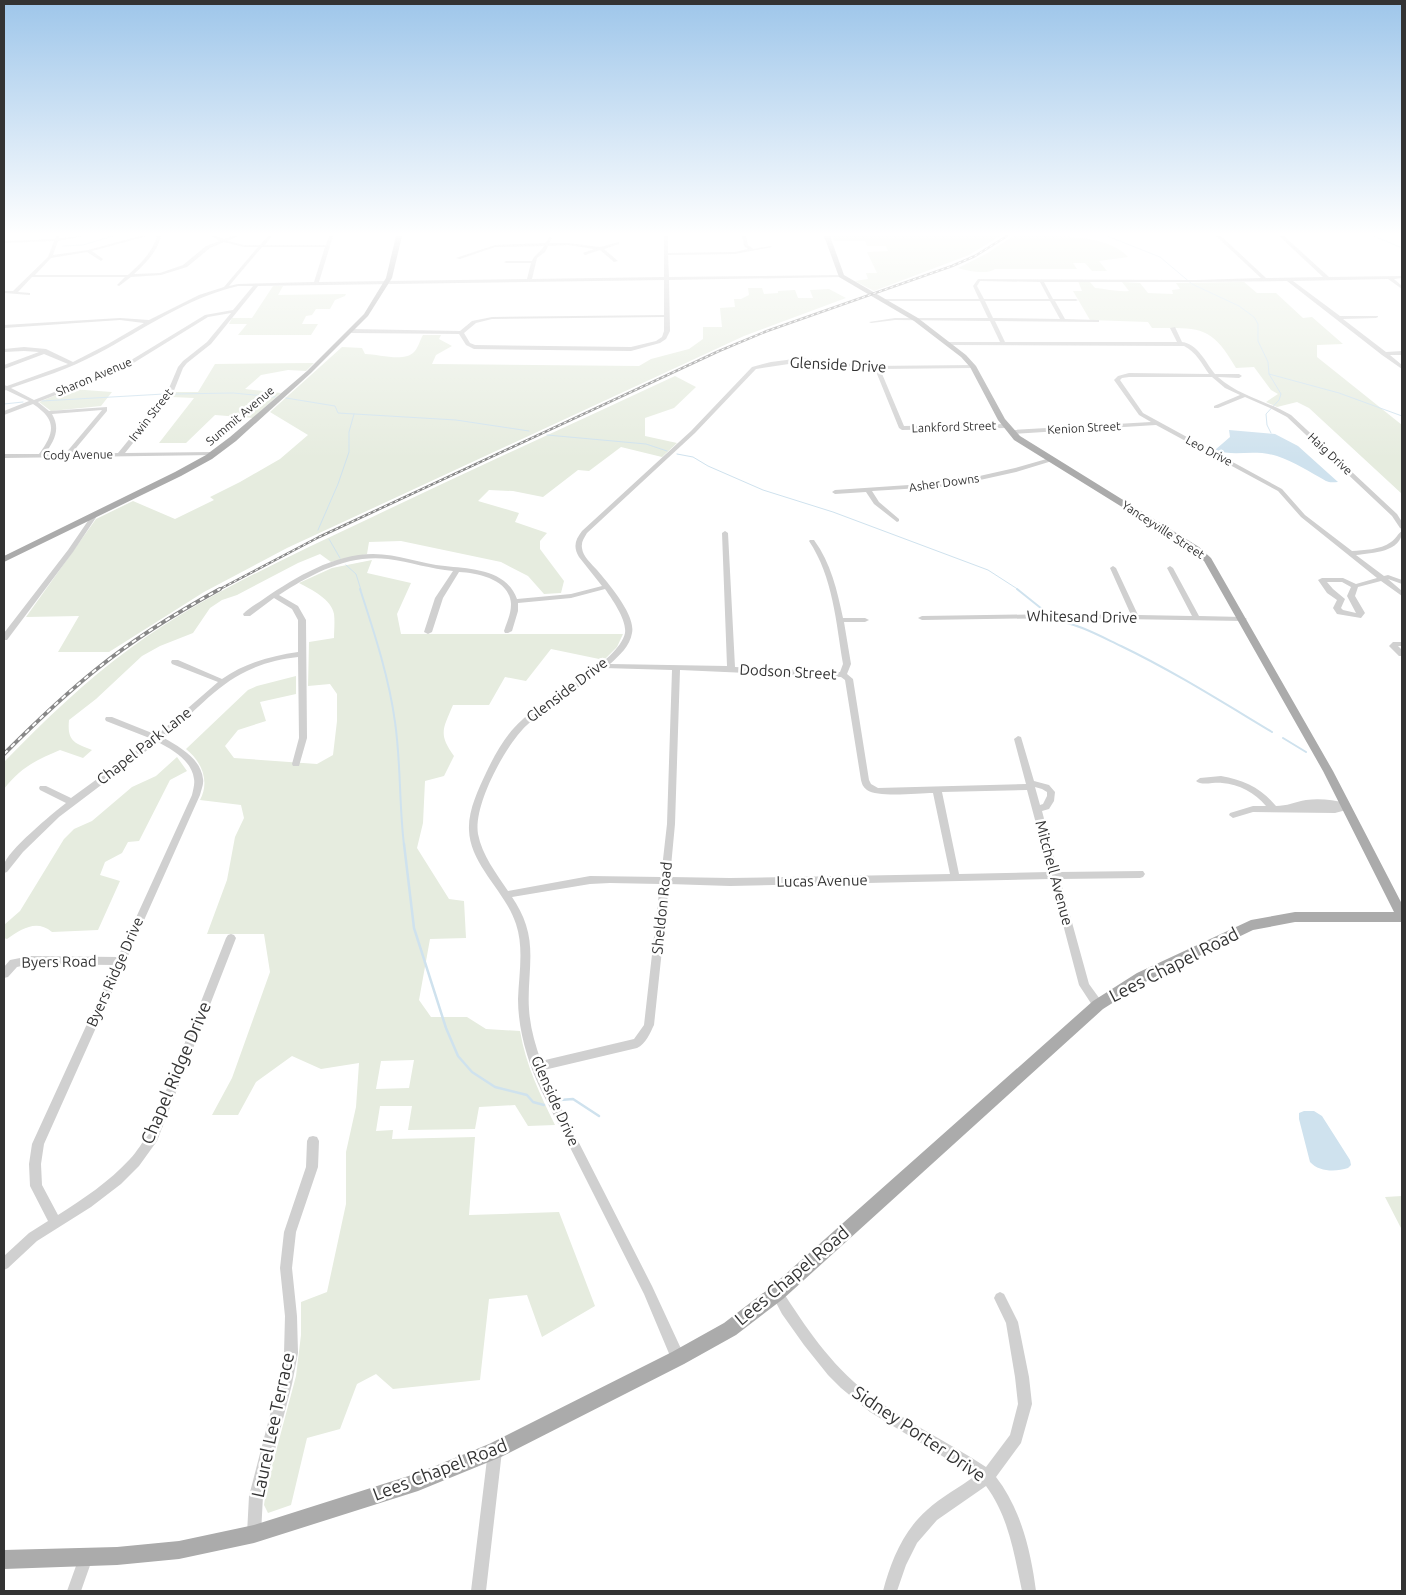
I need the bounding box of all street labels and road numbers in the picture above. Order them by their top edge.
street label: Glenside Drive [789,353,887,376]
street label: Sharon Avenue [54,355,134,398]
street label: Summit Avenue [203,383,276,448]
street label: Irwin Street [126,386,175,444]
street label: Lankford Street [911,419,997,434]
street label: Kenion Street [1047,419,1121,436]
street label: Haig Drive [1306,430,1355,477]
street label: Leo Drive [1184,433,1235,468]
street label: Cody Avenue [43,447,113,462]
street label: Asher Downs [908,471,980,494]
street label: Yanceyville Street [1120,498,1207,561]
street label: Whitesand Drive [1027,607,1137,626]
street label: Glenside Drive [523,654,610,726]
street label: Dodson Street [739,660,837,683]
street label: Chapel Park Lane [93,703,194,788]
street label: Mitchell Avenue [1032,818,1077,927]
street label: Sheldon Road [648,861,675,955]
street label: Lucas Avenue [776,871,868,890]
street label: Byers Ridge Drive [83,914,146,1029]
street label: Lees Chapel Road [1106,923,1241,1005]
street label: Byers Road [21,952,97,971]
street label: Chapel Ridge Drive [136,998,214,1147]
street label: Glenside Drive [528,1053,583,1148]
street label: Lees Chapel Road [730,1222,852,1329]
street label: Laurel Lee Terrace [247,1350,297,1499]
street label: Sidney Porter Drive [849,1381,990,1485]
street label: Lees Chapel Road [370,1434,510,1504]

